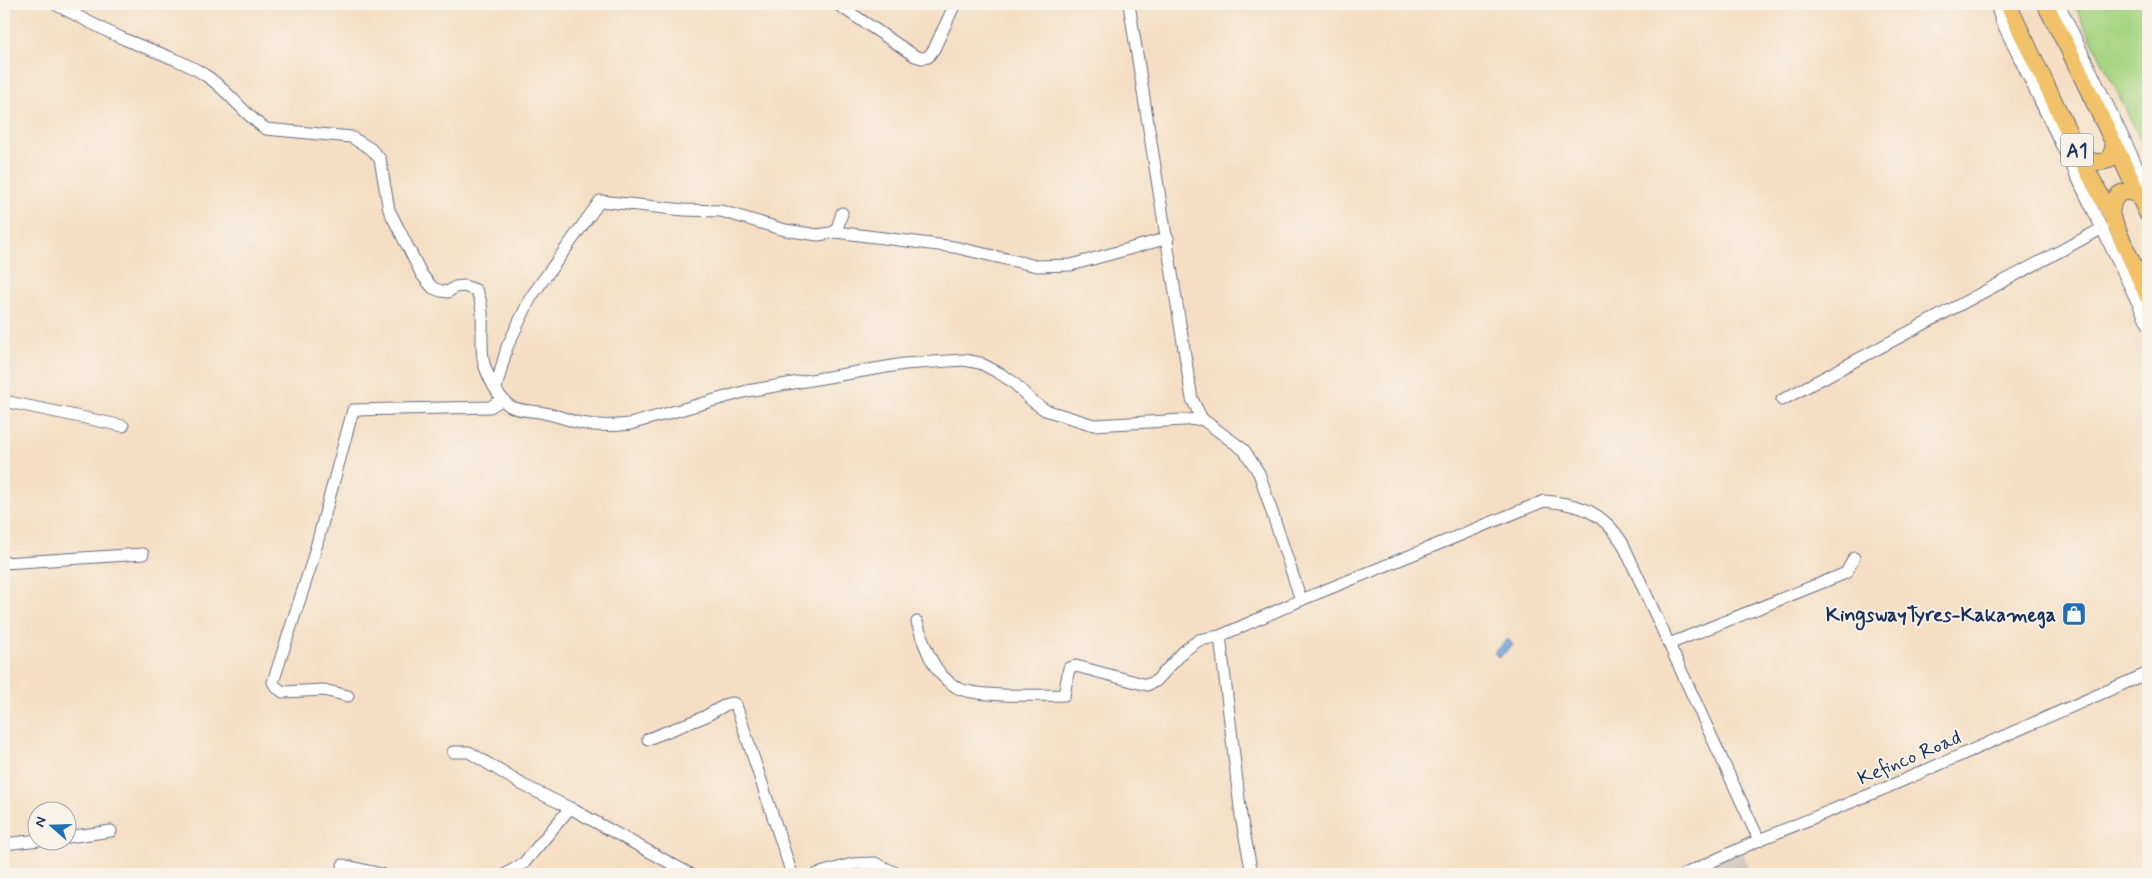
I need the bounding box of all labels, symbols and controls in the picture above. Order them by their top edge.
road number: A1 [2061,134,2093,166]
shop icon: KingswayTyres-Kakamega [2061,601,2087,627]
place label: KingswayTyres-Kakamega [1826,602,2056,631]
street label: Kefinco Road [1854,724,1966,792]
north arrow [28,800,78,850]
text: N [31,814,51,829]

